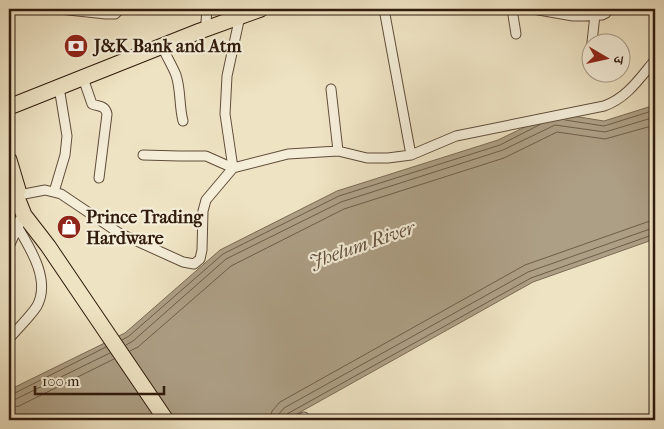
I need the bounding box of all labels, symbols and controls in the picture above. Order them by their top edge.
north arrow [582,32,632,82]
bank icon: J&K Bank and Atm [63,33,89,59]
place label: J&K Bank and Atm [92,36,242,57]
text: उ [609,54,627,66]
place label: Prince Trading Hardware [86,207,204,249]
shop icon: Prince Trading Hardware [56,214,82,240]
water label: Jhelum River [306,216,419,273]
scale bar [35,364,164,396]
text: 100 m [42,372,80,390]

